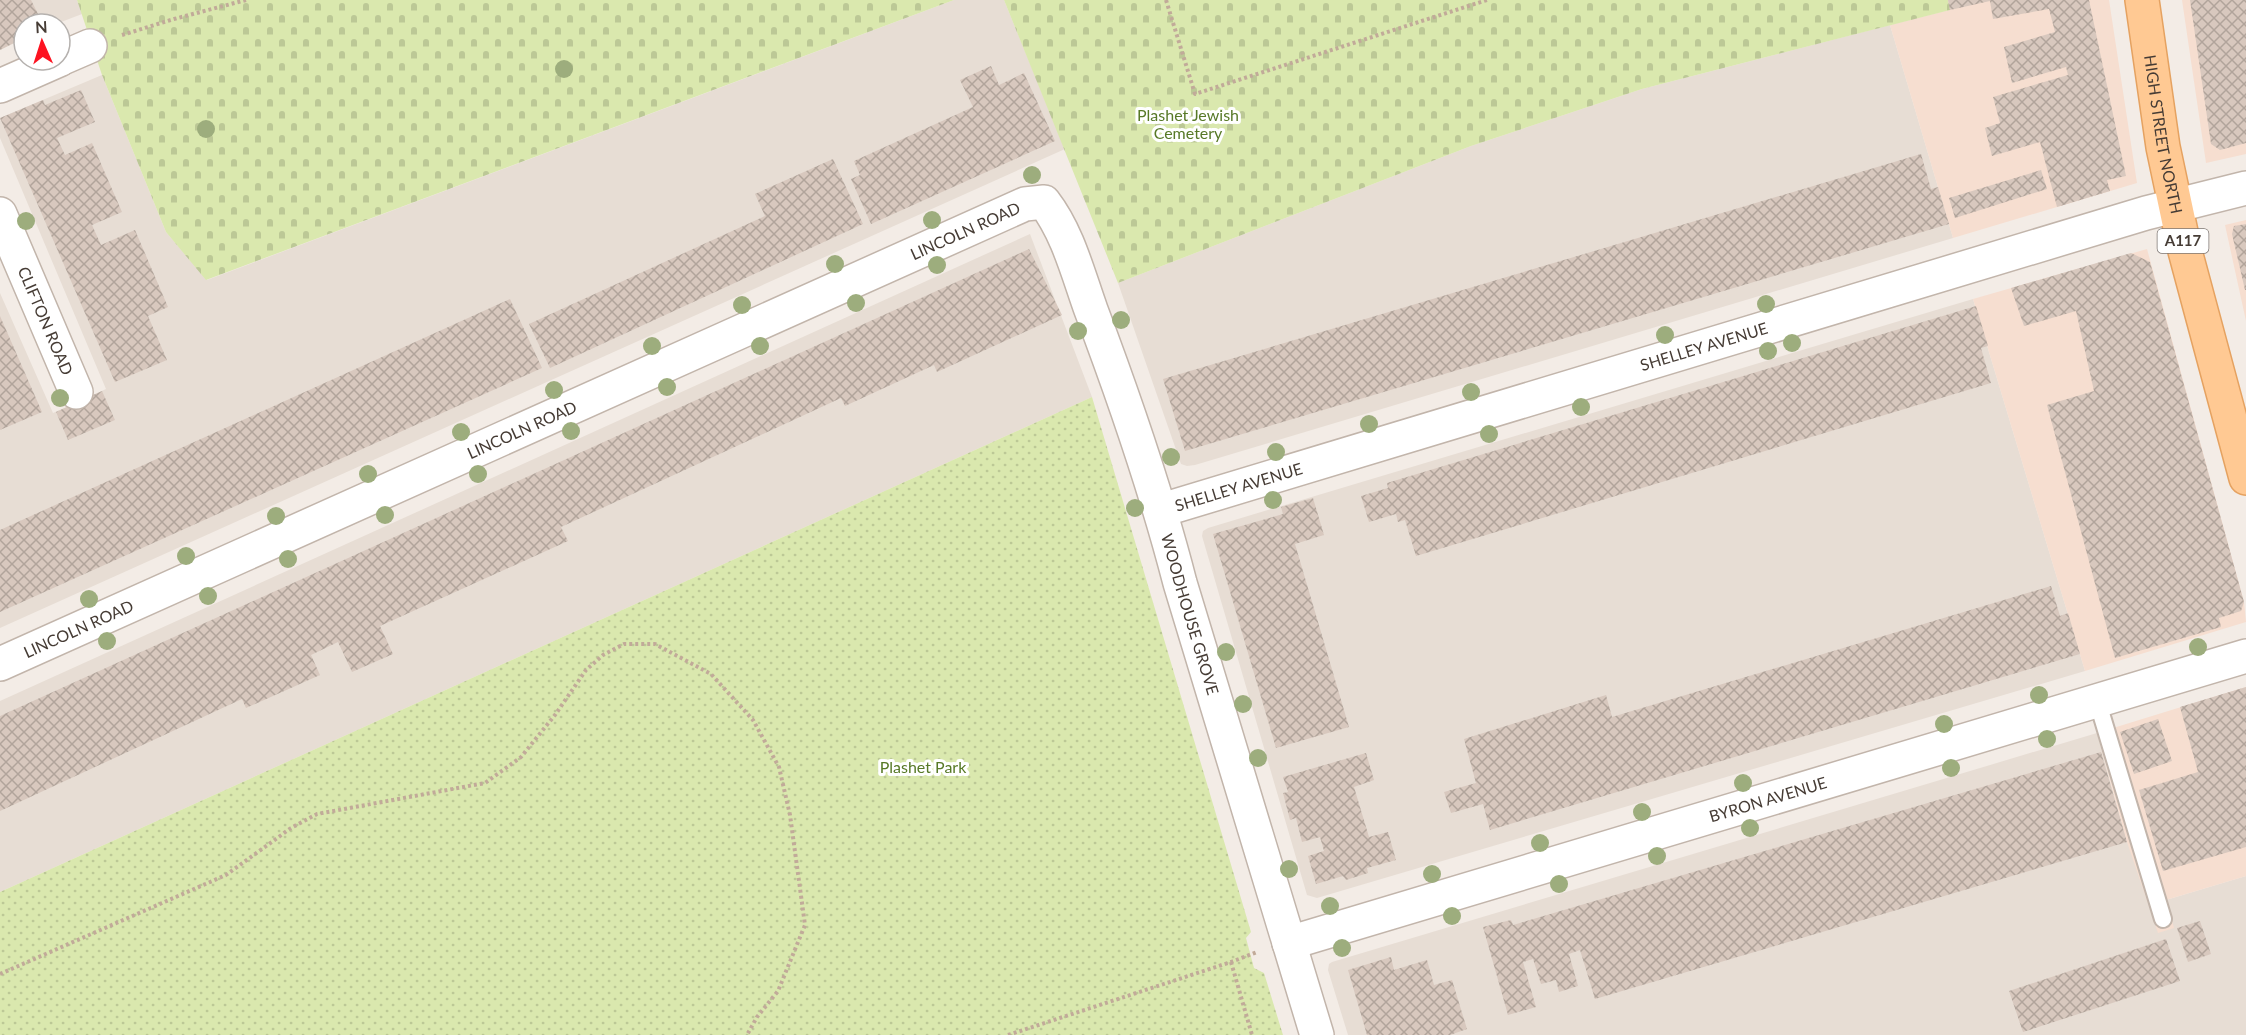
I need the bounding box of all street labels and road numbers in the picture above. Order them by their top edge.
street label: HIGH STREET NORTH [2141,54,2187,215]
street label: LINCOLN ROAD [907,197,1023,263]
road number: A117 [2158,229,2208,253]
street label: CLIFTON ROAD [14,263,78,378]
street label: SHELLEY AVENUE [1638,318,1770,374]
street label: LINCOLN ROAD [464,396,579,462]
street label: SHELLEY AVENUE [1172,458,1304,515]
street label: WOODHOUSE GROVE [1158,531,1223,697]
street label: LINCOLN ROAD [20,595,136,661]
street label: BYRON AVENUE [1707,772,1829,825]

